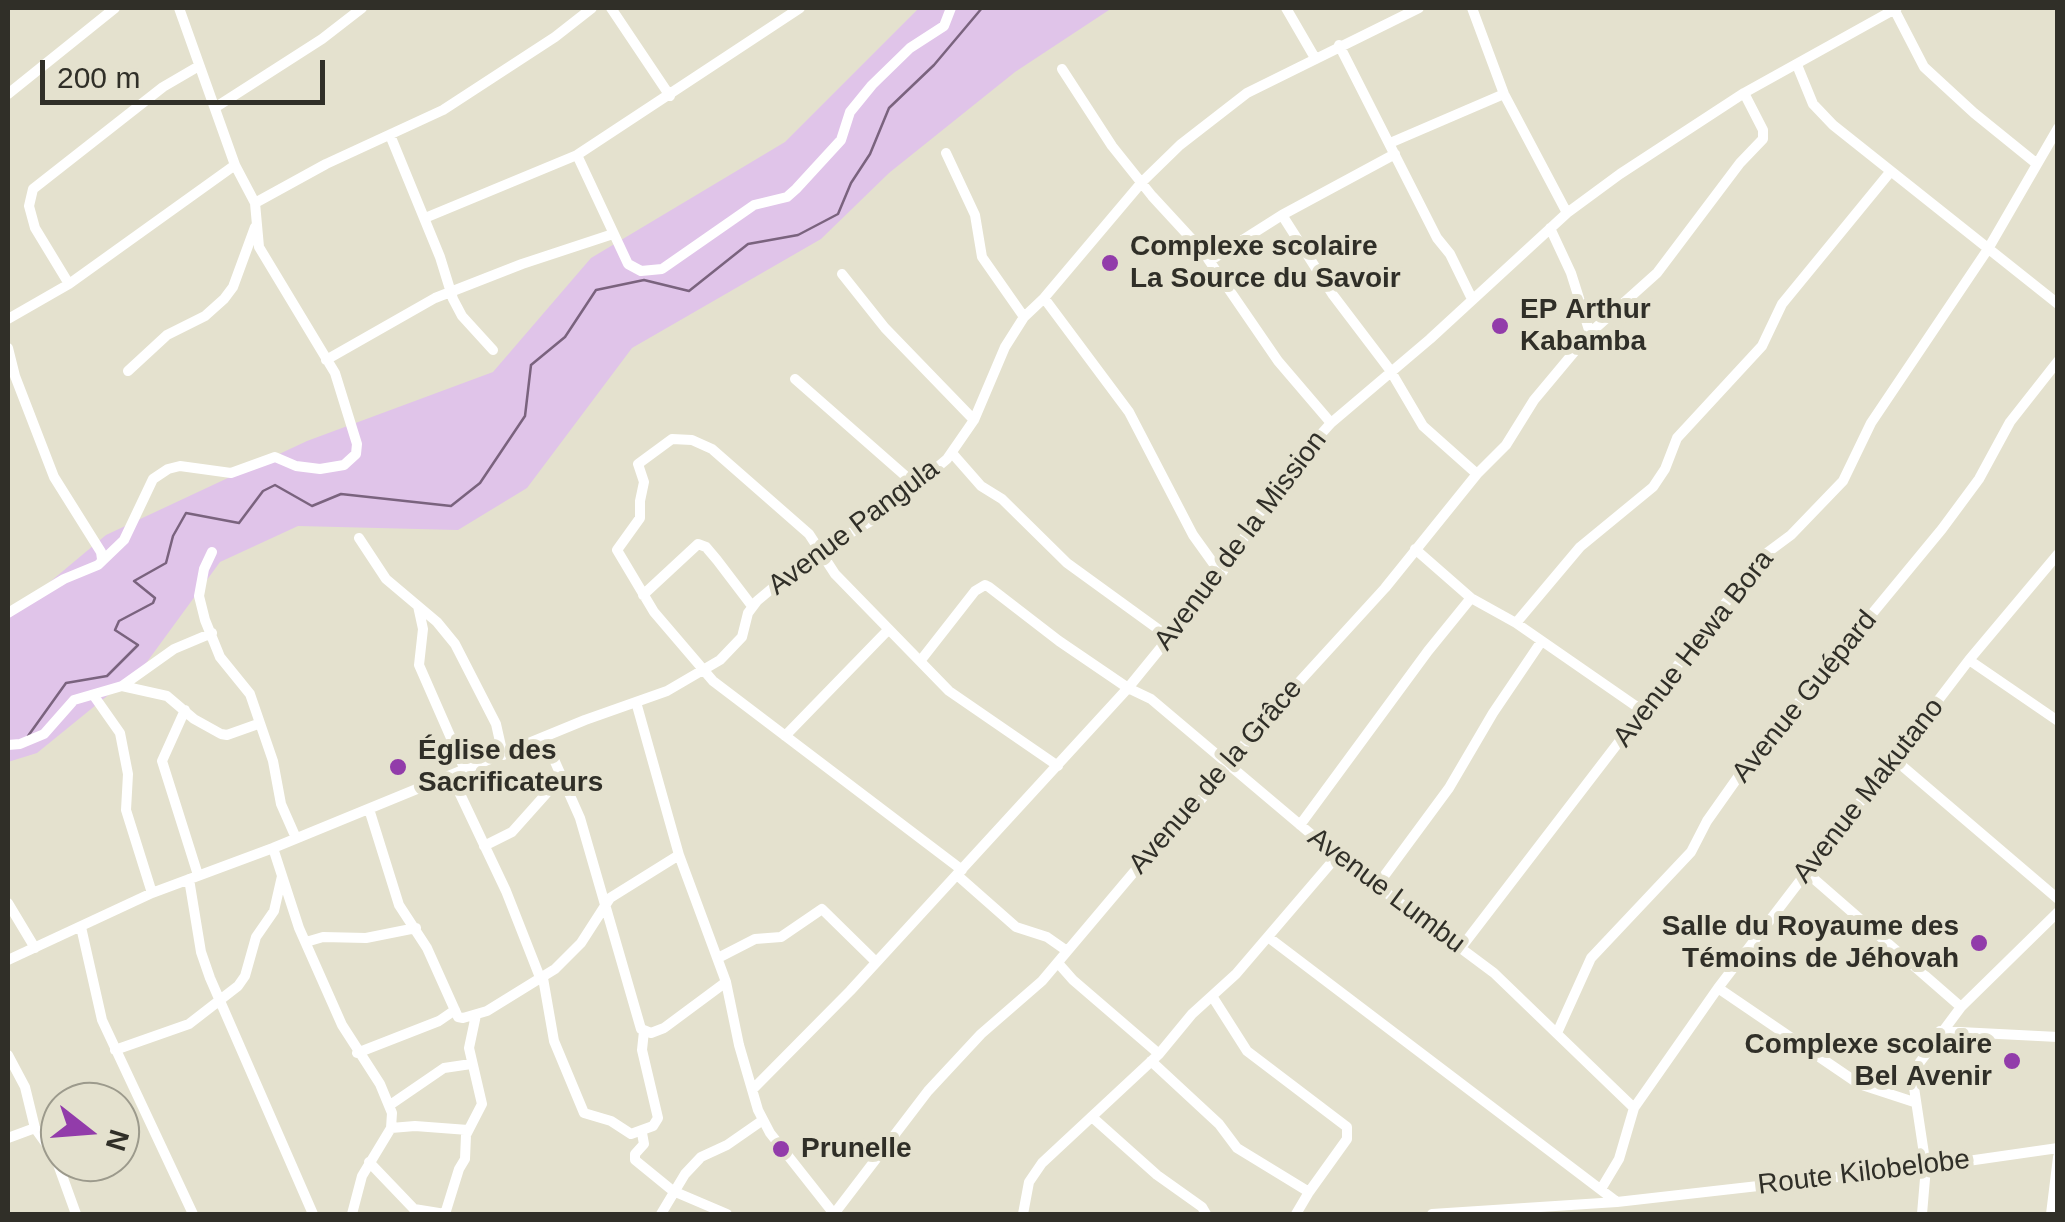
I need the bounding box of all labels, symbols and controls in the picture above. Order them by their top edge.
scale bar [45,40,330,102]
text: 200 m [57,61,140,94]
place label: Complexe scolaire La Source du Savoir [1130,230,1401,296]
marker: Complexe scolaire La Source du Savoir [1099,252,1121,274]
place label: EP Arthur Kabamba [1520,293,1651,359]
marker: EP Arthur Kabamba [1489,315,1511,337]
street label: Avenue de la Mission [1148,425,1334,657]
street label: Avenue Pangula [762,453,946,603]
street label: Avenue Hewa Bora [1607,544,1781,754]
street label: Avenue Guépard [1725,604,1885,790]
street label: Avenue de la Grâce [1122,673,1310,881]
street label: Avenue Makutano [1786,692,1952,890]
place label: Église des Sacrificateurs [418,734,603,800]
marker: Église des Sacrificateurs [387,756,409,778]
street label: Avenue Lumbu [1301,821,1471,961]
place label: Salle du Royaume des Témoins de Jéhovah [1662,910,1959,976]
marker: Salle du Royaume des Témoins de Jéhovah [1968,932,1990,954]
place label: Complexe scolaire Bel Avenir [1745,1028,1992,1094]
marker: Complexe scolaire Bel Avenir [2001,1050,2023,1072]
north arrow [40,1082,140,1182]
text: N [99,1126,135,1155]
place label: Prunelle [801,1132,911,1166]
marker: Prunelle [770,1138,792,1160]
street label: Route Kilobelobe [1756,1143,1972,1203]

